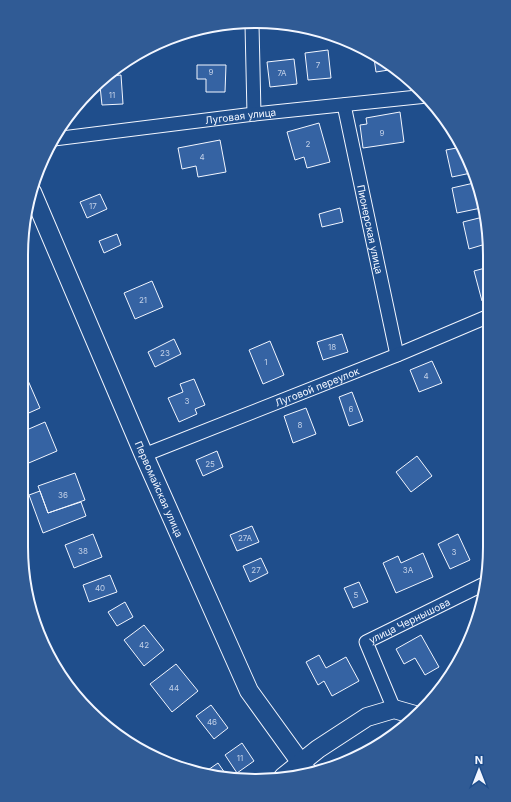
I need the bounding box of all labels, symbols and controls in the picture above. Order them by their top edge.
house number: 7 [316,60,321,70]
house number: 9 [209,67,214,77]
house number: 7А [277,68,287,78]
house number: 11 [109,90,115,100]
street label: Луговая улица [204,106,277,126]
house number: 9 [380,128,385,138]
house number: 2 [306,139,311,149]
house number: 4 [199,152,205,162]
street label: Пионерская улица [355,184,386,275]
house number: 17 [89,201,97,211]
house number: 21 [139,295,147,305]
house number: 18 [328,342,336,352]
house number: 23 [160,348,170,358]
house number: 1 [264,357,268,367]
street label: Луговой переулок [273,364,361,409]
house number: 4 [423,371,429,381]
house number: 3 [185,396,190,406]
house number: 6 [349,404,354,414]
house number: 8 [298,420,303,430]
street label: Первомайская улица [133,439,186,539]
house number: 25 [205,459,215,469]
house number: 36 [58,490,68,500]
house number: 27А [238,533,253,543]
house number: 38 [78,546,88,556]
house number: 3 [452,547,457,557]
house number: 27 [251,565,261,575]
house number: 3А [403,565,414,575]
house number: 40 [95,583,105,593]
house number: 5 [354,590,359,600]
street label: улица Чернышова [367,596,452,646]
house number: 42 [139,640,149,650]
house number: 44 [169,683,179,693]
house number: 46 [207,717,217,727]
north arrow [459,750,499,790]
house number: 11 [237,753,243,763]
text: N [475,753,483,767]

